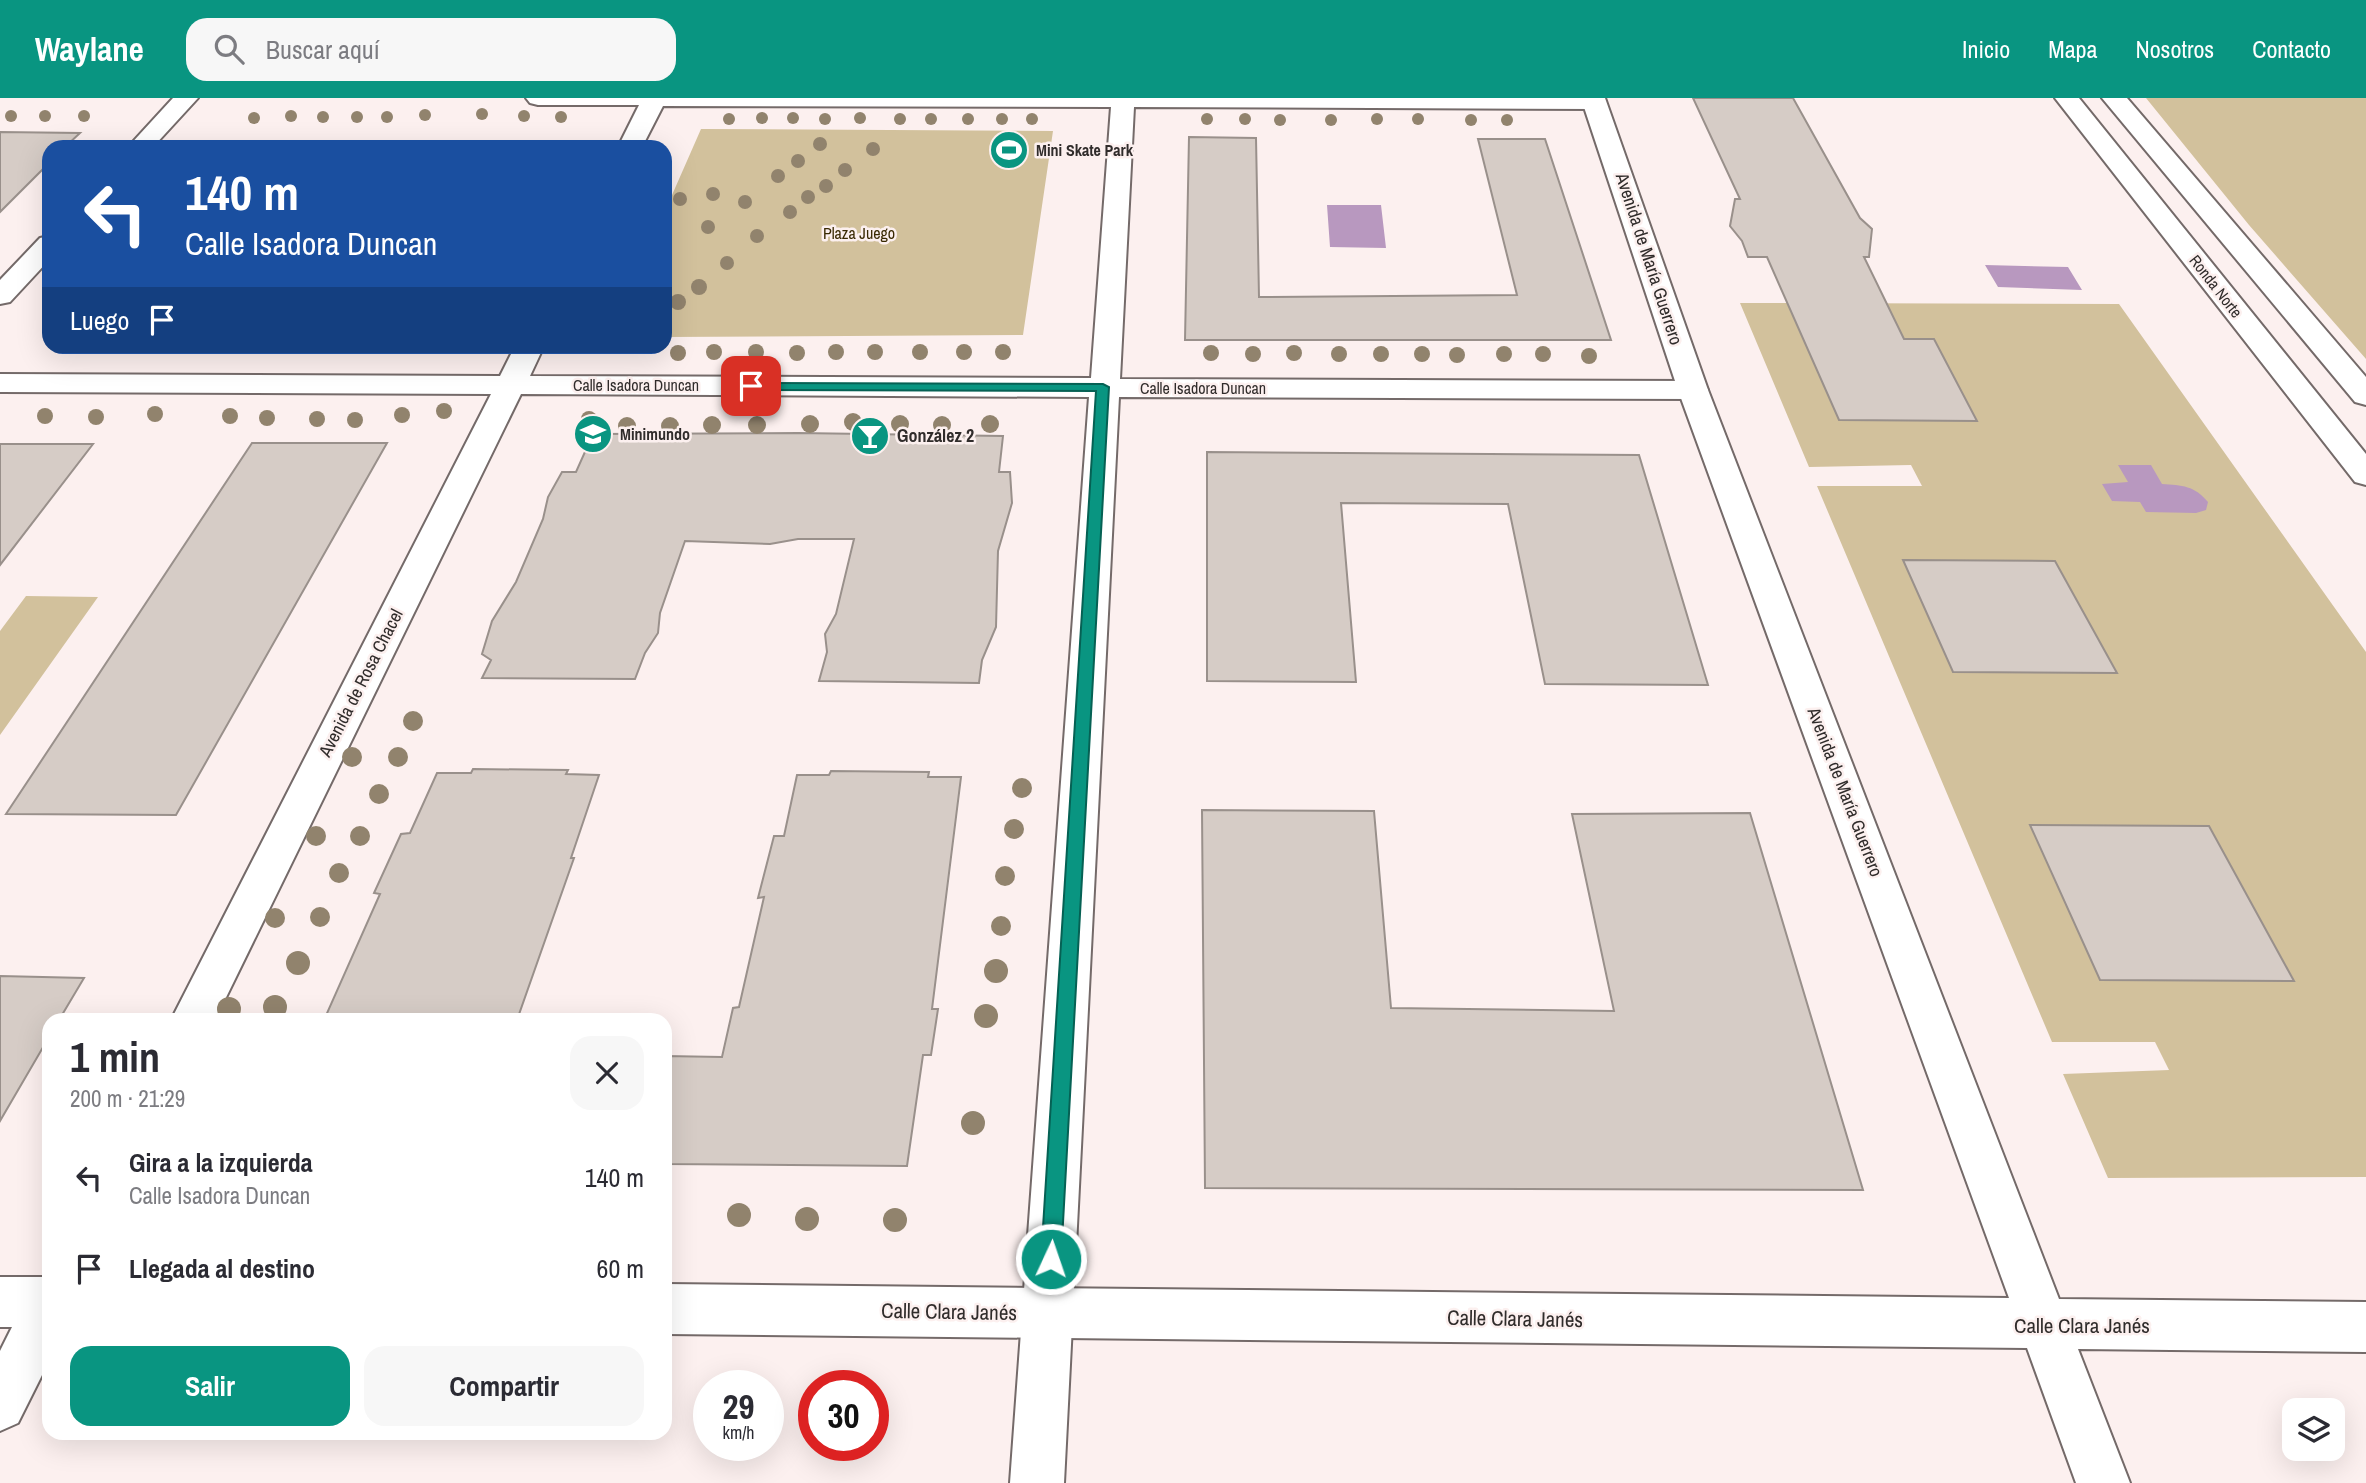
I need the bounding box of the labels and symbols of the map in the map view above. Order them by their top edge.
sports icon: Mini Skate Park [988,129,1030,171]
place label: Mini Skate Park [1036,139,1134,161]
street label: Avenida de María Guerrero [1610,169,1689,348]
park label: Plaza Juego [823,222,895,244]
street label: Ronda Norte [2184,250,2248,322]
pin [721,356,781,416]
street label: Calle Isadora Duncan [573,374,699,396]
street label: Calle Isadora Duncan [1140,377,1266,399]
school or university icon: Minimundo [572,413,614,455]
bar icon: González 2 [849,415,891,457]
place label: Minimundo [620,423,690,445]
place label: González 2 [897,423,974,448]
street label: Avenida de Rosa Chacel [312,604,409,762]
street label: Avenida de María Guerrero [1801,703,1889,880]
position arrow [1014,1222,1088,1296]
street label: Calle Clara Janés [881,1296,1017,1327]
street label: Calle Clara Janés [1447,1303,1583,1334]
street label: Calle Clara Janés [2014,1311,2150,1340]
speed limit sign: 30 [798,1370,889,1461]

